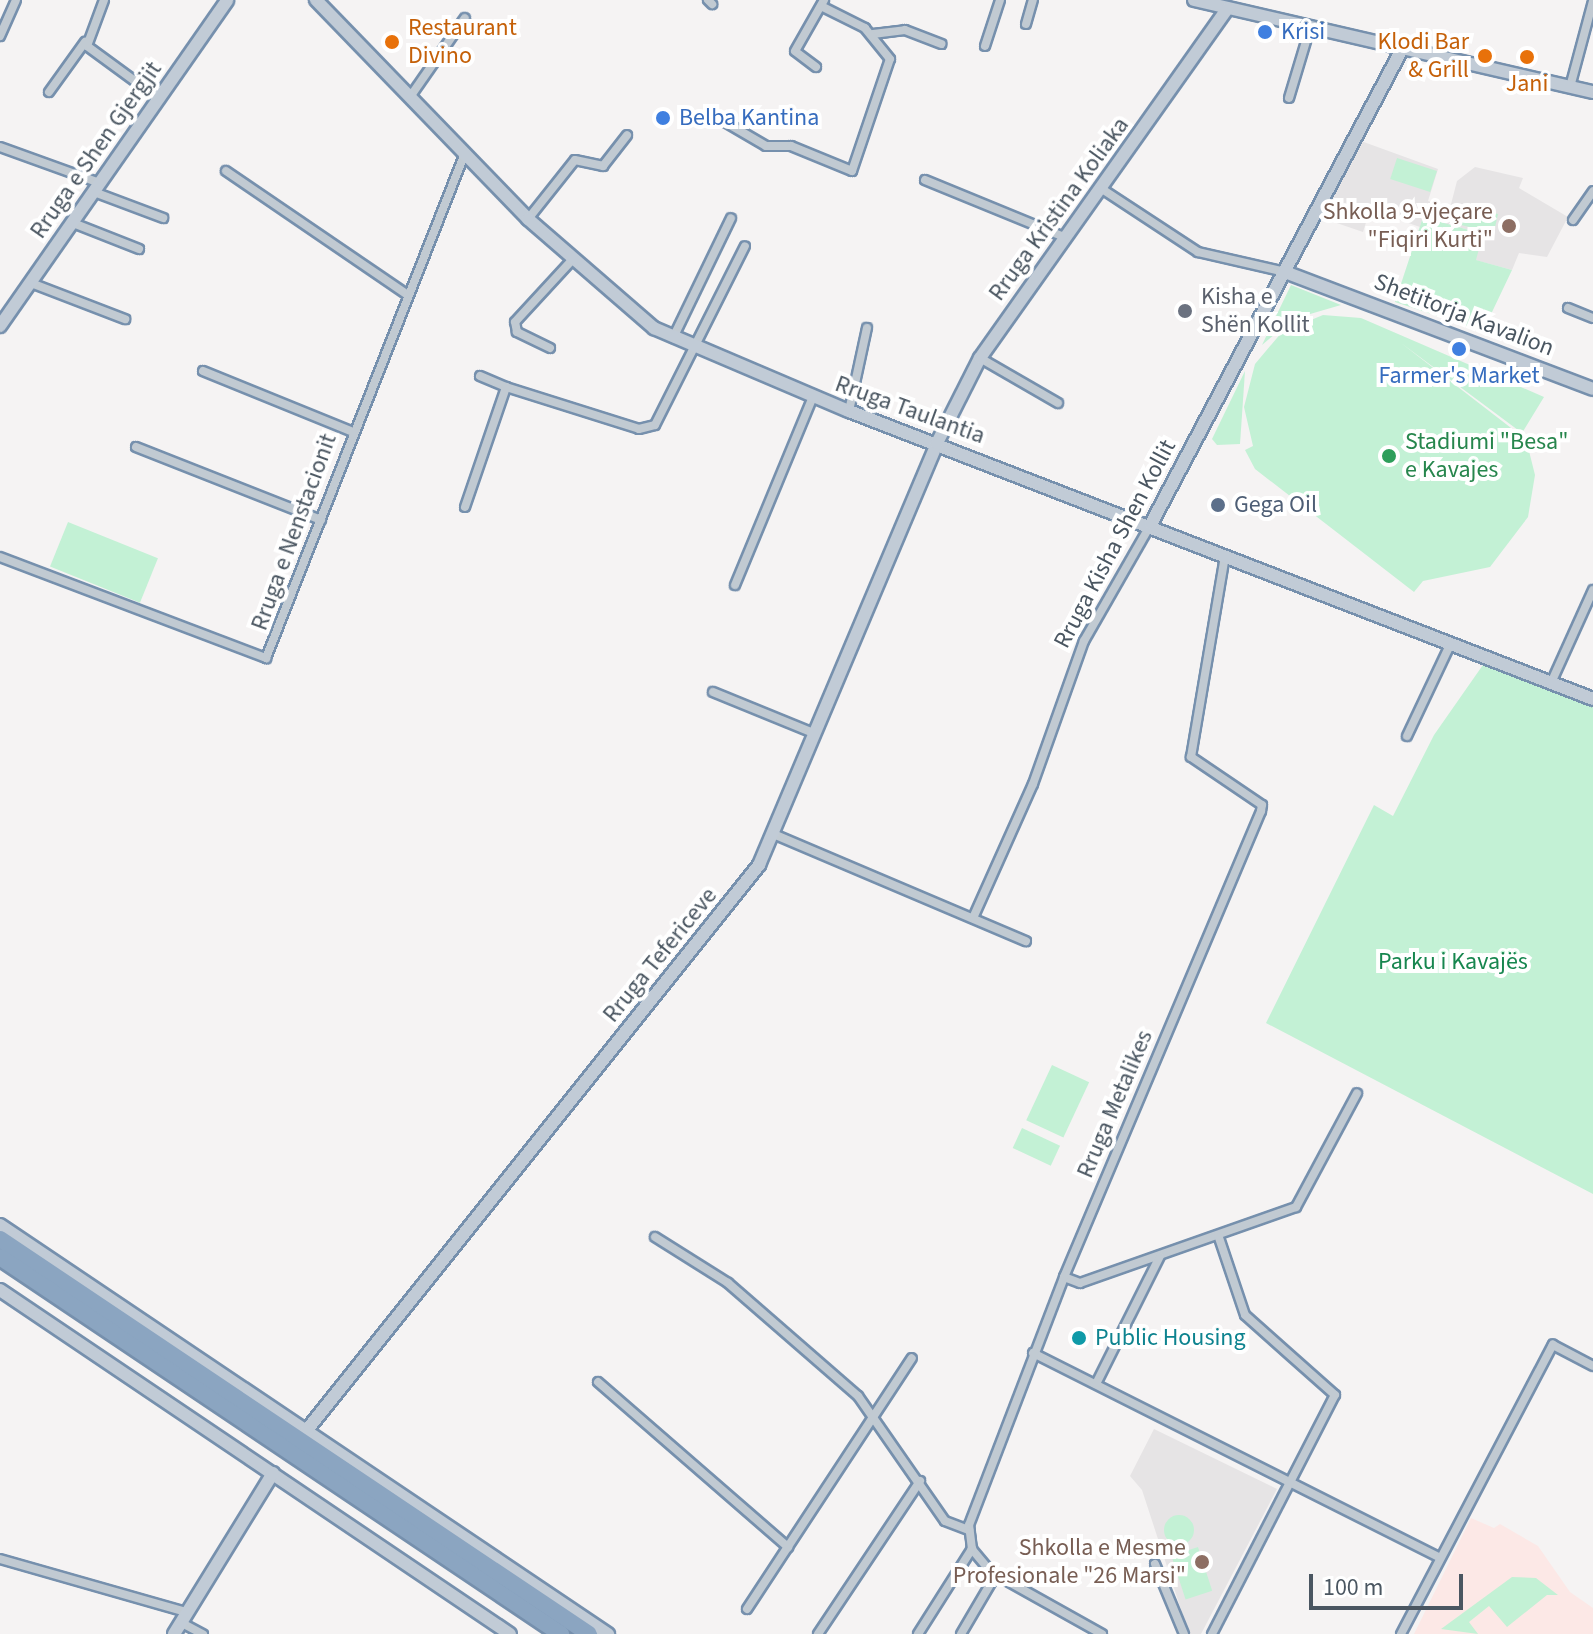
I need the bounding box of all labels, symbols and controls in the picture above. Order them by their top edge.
place label: Restaurant Divino [408,14,517,70]
place label: Krisi [1281,18,1325,46]
marker: Krisi [1256,23,1274,41]
place label: Klodi Bar & Grill [1377,28,1469,84]
marker: Restaurant Divino [383,33,401,51]
marker: Klodi Bar & Grill [1476,47,1494,65]
marker: Jani [1518,48,1536,66]
street label: Rruga e Shen Gjergjit [24,56,168,244]
place label: Jani [1506,70,1548,98]
place label: Belba Kantina [679,104,819,132]
marker: Belba Kantina [654,109,672,127]
street label: Rruga Kristina Koliaka [983,112,1135,306]
place label: Shkolla 9-vjeçare "Fiqiri Kurti" [1323,198,1493,254]
marker: Shkolla 9-vjeçare "Fiqiri Kurti" [1500,217,1518,235]
street label: Shetitorja Kavalion [1370,267,1558,363]
place label: Kisha e Shën Kollit [1201,283,1310,339]
marker: Kisha e Shën Kollit [1176,302,1194,320]
marker: Farmer's Market [1450,340,1468,358]
place label: Farmer's Market [1378,362,1540,390]
street label: Rruga Taulantia [831,370,989,450]
place label: Stadiumi "Besa" e Kavajes [1405,428,1568,484]
street label: Rruga e Nenstacionit [245,430,343,634]
street label: Rruga Kisha Shen Kollit [1048,435,1182,653]
marker: Stadiumi "Besa" e Kavajes [1380,447,1398,465]
place label: Gega Oil [1234,491,1317,519]
marker: Gega Oil [1209,496,1227,514]
street label: Rruga Tefericeve [597,882,723,1028]
park label: Parku i Kavajës [1378,948,1528,976]
street label: Rruga Metalikes [1071,1026,1159,1182]
place label: Public Housing [1095,1324,1246,1352]
marker: Public Housing [1070,1329,1088,1347]
place label: Shkolla e Mesme Profesionale "26 Marsi" [953,1534,1186,1590]
marker: Shkolla e Mesme Profesionale "26 Marsi" [1193,1553,1211,1571]
scale bar [1313,1558,1467,1608]
text: 100 m [1323,1570,1383,1605]

